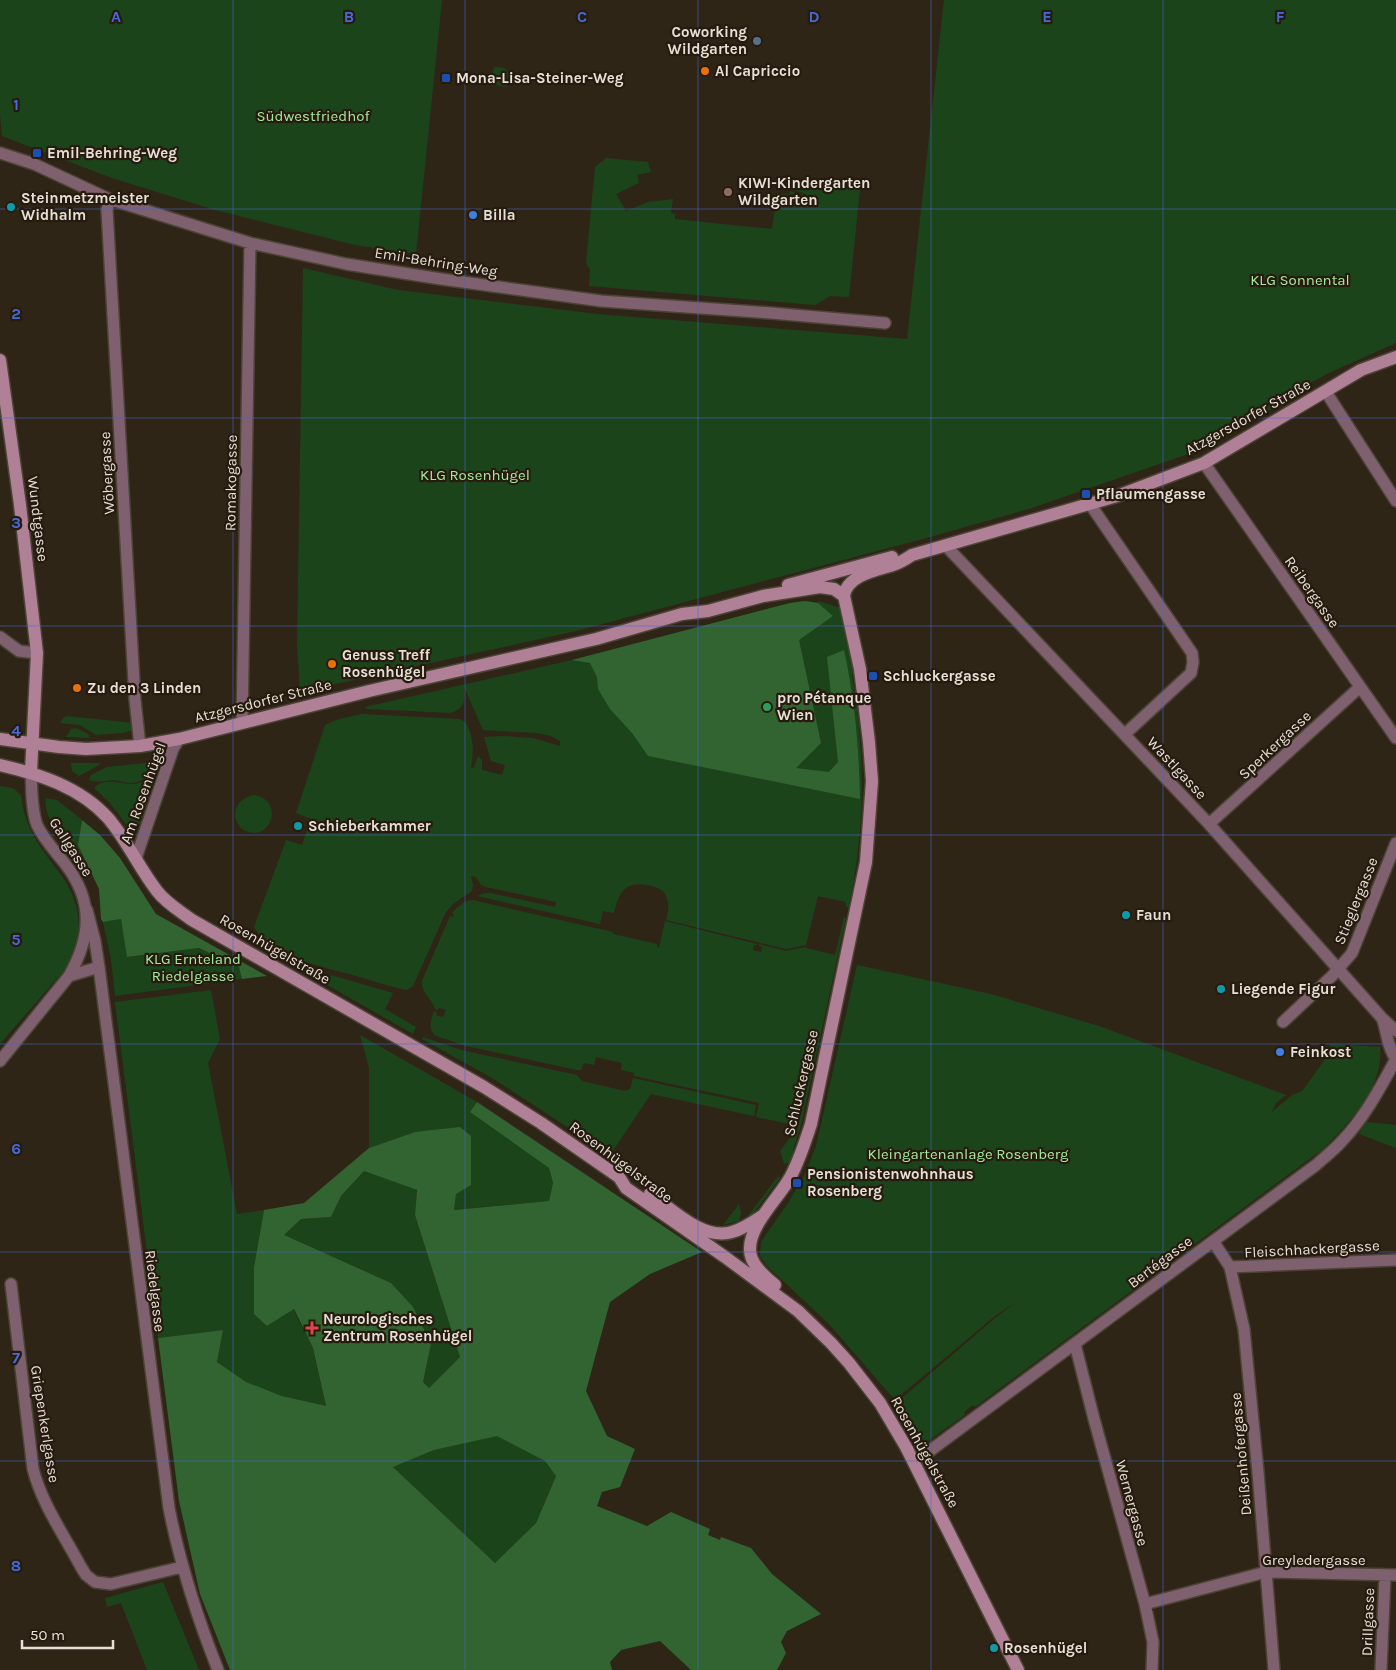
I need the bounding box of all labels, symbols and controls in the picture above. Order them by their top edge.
text: A [111,7,121,26]
text: B [344,7,354,26]
text: C [577,7,587,26]
text: D [809,7,820,26]
text: E [1042,7,1052,26]
text: F [1276,7,1285,26]
place label: Coworking Wildgarten [668,23,747,58]
marker: Coworking Wildgarten [751,35,763,47]
place label: Al Capriccio [715,62,800,80]
marker: Al Capriccio [699,65,711,77]
place label: Mona-Lisa-Steiner-Weg [456,69,624,87]
marker: Mona-Lisa-Steiner-Weg [440,72,452,84]
text: 1 [13,95,19,114]
park label: Südwestfriedhof [256,107,370,125]
place label: Emil-Behring-Weg [47,144,177,162]
marker: Emil-Behring-Weg [31,147,43,159]
place label: KIWI-Kindergarten Wildgarten [738,174,870,209]
marker: KIWI-Kindergarten Wildgarten [722,186,734,198]
place label: Steinmetzmeister Widhalm [21,189,149,224]
marker: Steinmetzmeister Widhalm [5,201,17,213]
place label: Billa [483,206,516,224]
marker: Billa [467,209,479,221]
street label: Emil-Behring-Weg [373,243,499,281]
park label: KLG Sonnental [1250,271,1350,289]
text: 2 [11,304,21,323]
street label: Atzgersdorfer Straße [1182,375,1314,459]
street label: Wöbergasse [96,431,118,515]
street label: Romakogasse [221,435,241,531]
park label: KLG Rosenhügel [420,466,530,484]
street label: Wundtgasse [24,475,52,563]
place label: Pflaumengasse [1096,485,1206,503]
marker: Pflaumengasse [1080,488,1092,500]
text: 3 [11,513,21,532]
street label: Reibergasse [1281,553,1343,631]
place label: Genuss Treff Rosenhügel [342,646,431,681]
marker: Genuss Treff Rosenhügel [326,658,338,670]
place label: Schluckergasse [883,667,996,685]
marker: Schluckergasse [867,670,879,682]
street label: Atzgersdorfer Straße [193,675,333,727]
place label: Zu den 3 Linden [87,679,201,697]
marker: Zu den 3 Linden [71,682,83,694]
place label: pro Pétanque Wien [777,689,872,724]
marker: pro Pétanque Wien [761,701,773,713]
street label: Sperkergasse [1235,707,1315,783]
text: 4 [11,721,21,740]
street label: Wastlgasse [1143,733,1211,803]
street label: Am Rosenhügel [116,740,170,846]
street label: Gallgasse [45,814,97,880]
place label: Schieberkammer [308,817,431,835]
marker: Schieberkammer [292,820,304,832]
street label: Stieglergasse [1330,855,1382,947]
place label: Faun [1136,906,1171,924]
marker: Faun [1120,909,1132,921]
street label: Rosenhügelstraße [217,910,333,988]
text: 5 [11,930,21,949]
park label: KLG Ernteland Riedelgasse [145,950,241,985]
place label: Liegende Figur [1231,980,1336,998]
marker: Liegende Figur [1215,983,1227,995]
street label: Schluckergasse [780,1028,822,1138]
place label: Feinkost [1290,1043,1351,1061]
marker: Feinkost [1274,1046,1286,1058]
street label: Rosenhügelstraße [566,1117,676,1207]
text: 6 [11,1139,21,1158]
park label: Kleingartenanlage Rosenberg [868,1145,1069,1163]
place label: Pensionistenwohnhaus Rosenberg [807,1165,974,1200]
marker: Pensionistenwohnhaus Rosenberg [791,1177,803,1189]
street label: Bertégasse [1124,1232,1196,1292]
street label: Fleischhackergasse [1244,1236,1380,1262]
street label: Riedelgasse [141,1249,169,1333]
place label: Neurologisches Zentrum Rosenhügel [323,1310,472,1345]
marker: Neurologisches Zentrum Rosenhügel [305,1321,319,1335]
text: 7 [12,1348,20,1367]
street label: Griepenkerlgasse [27,1364,63,1484]
street label: Deißenhofergasse [1227,1392,1255,1516]
street label: Rosenhügelstraße [887,1393,963,1511]
street label: Wernergasse [1112,1458,1152,1548]
street label: Greyledergasse [1262,1551,1366,1569]
text: 8 [11,1556,21,1575]
street label: Drillgasse [1358,1588,1378,1656]
scale bar [22,1618,114,1650]
text: 50 m [30,1626,65,1644]
place label: Rosenhügel [1004,1639,1087,1657]
marker: Rosenhügel [988,1642,1000,1654]

